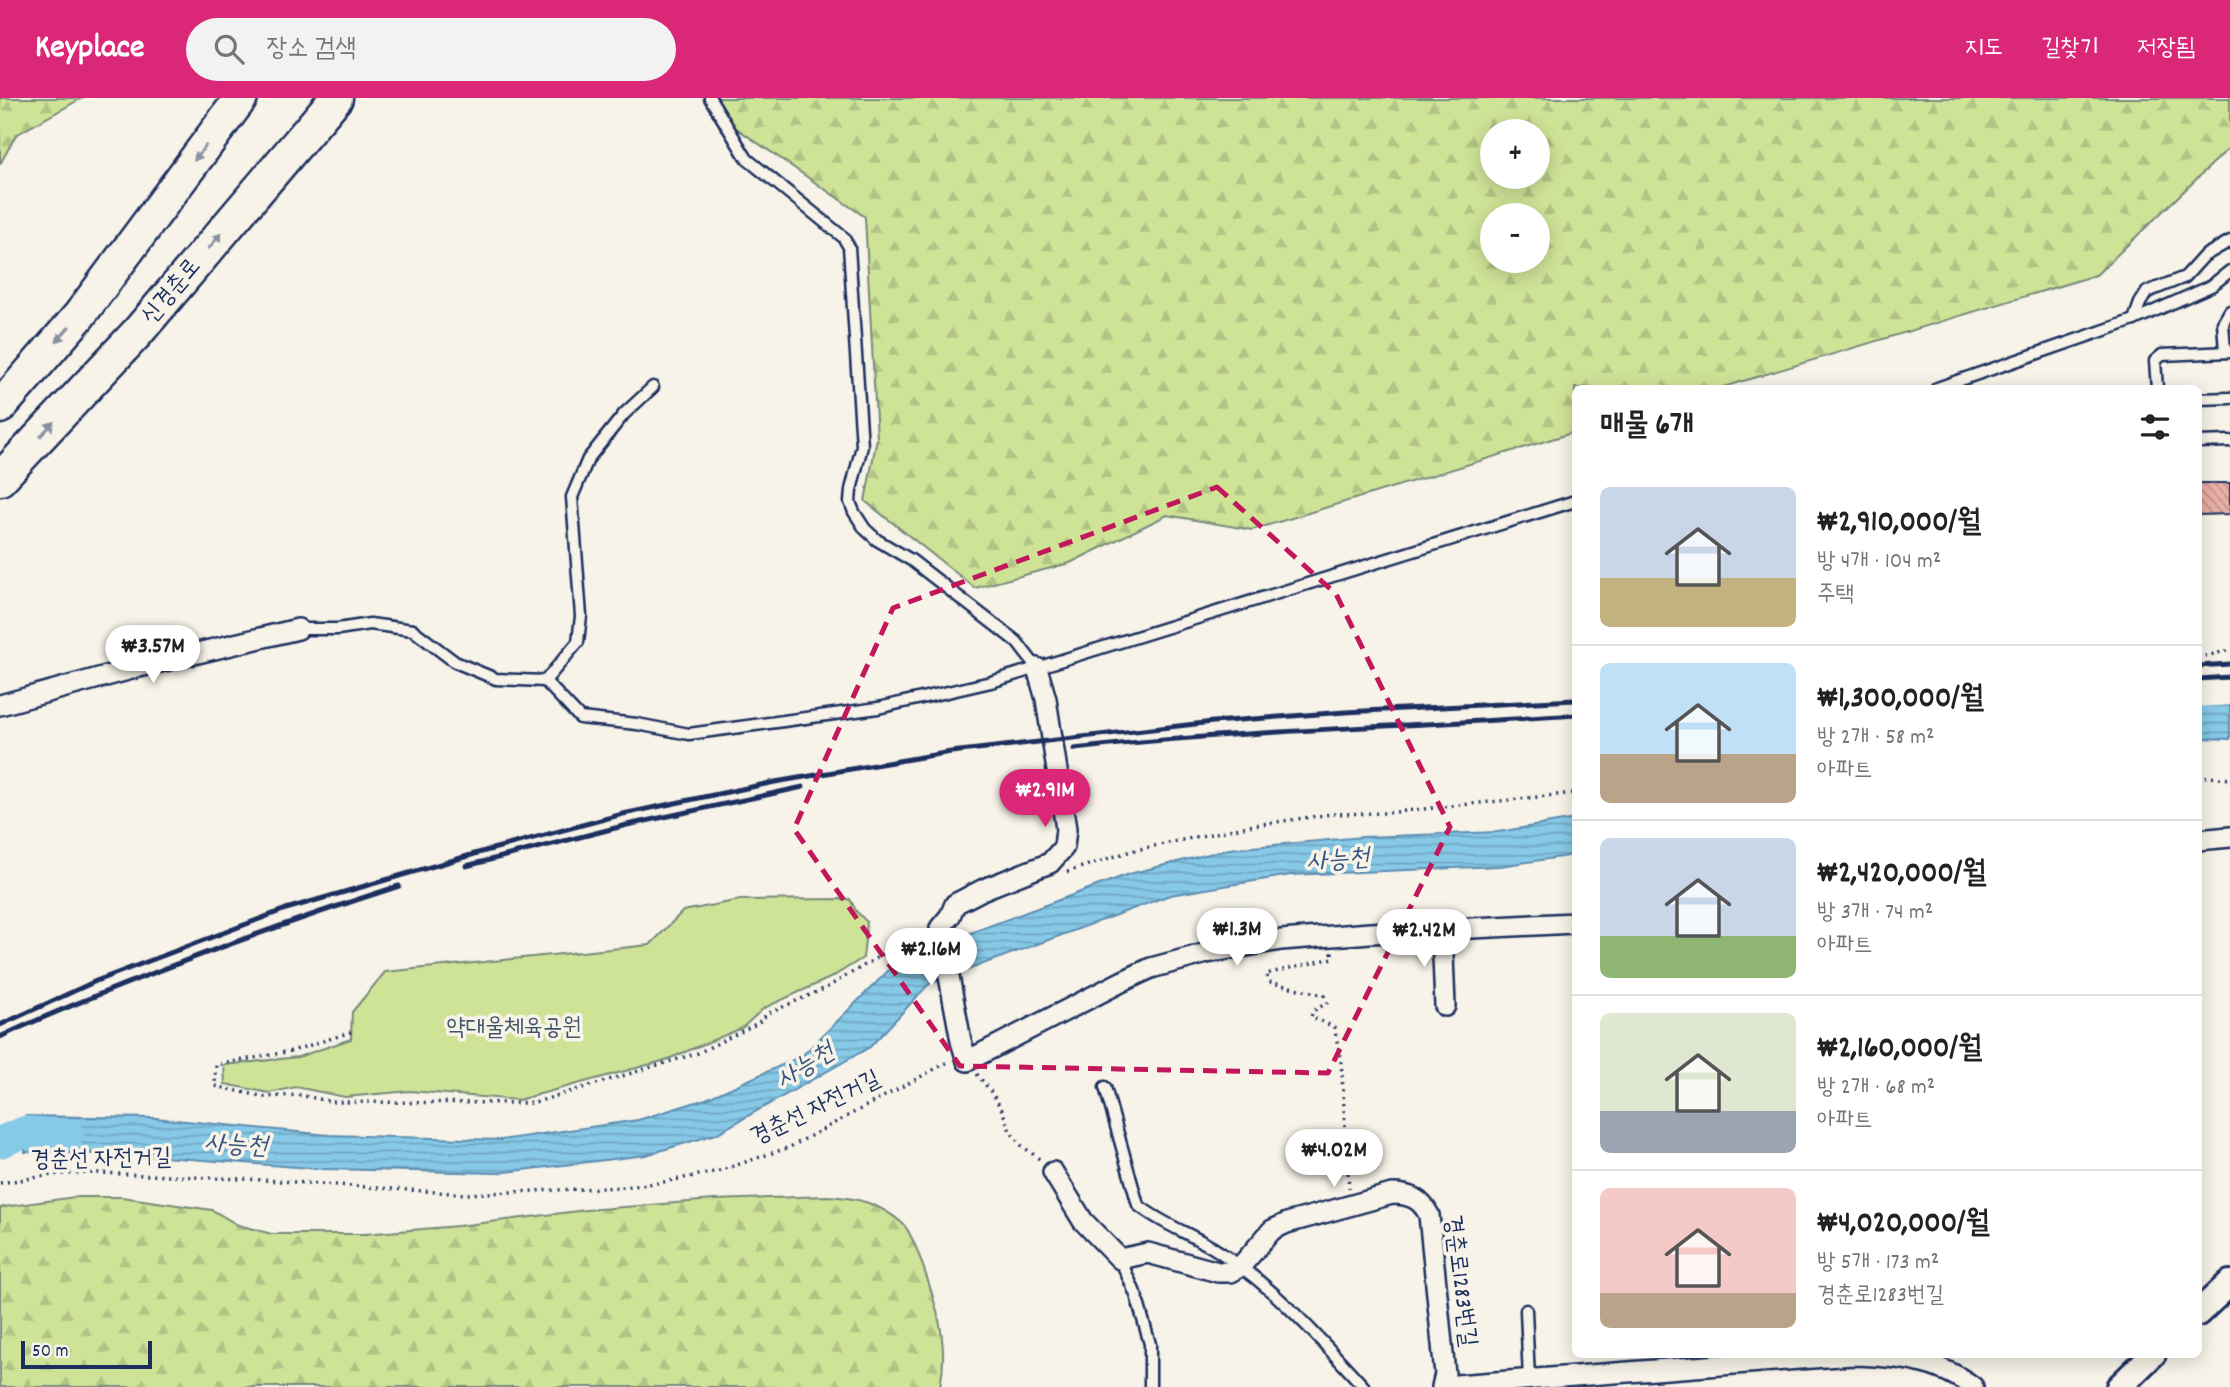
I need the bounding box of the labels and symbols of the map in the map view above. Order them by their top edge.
one-way arrow [193,144,207,162]
one-way arrow [207,232,222,250]
street label: 신경춘로 [134,251,210,333]
one-way arrow [56,326,71,343]
one-way arrow [38,421,54,438]
pin: ₩3.57M [96,626,210,685]
pin: ₩2.91M [988,770,1102,829]
water label: 사능천 [1305,840,1374,882]
pin: ₩1.3M [1188,908,1286,968]
pin: ₩2.42M [1367,910,1481,969]
pin: ₩2.16M [874,928,988,988]
park label: 약대울체육공원 [446,1012,582,1046]
water label: 사능천 [770,1033,845,1099]
street label: 경춘선 자전거길 [745,1063,887,1155]
water label: 사능천 [203,1125,272,1167]
pin: ₩4.02M [1277,1130,1391,1189]
street label: 경춘선 자전거길 [30,1142,172,1178]
street label: 경춘로1283번길 [1434,1213,1484,1349]
scale bar [21,1338,152,1370]

